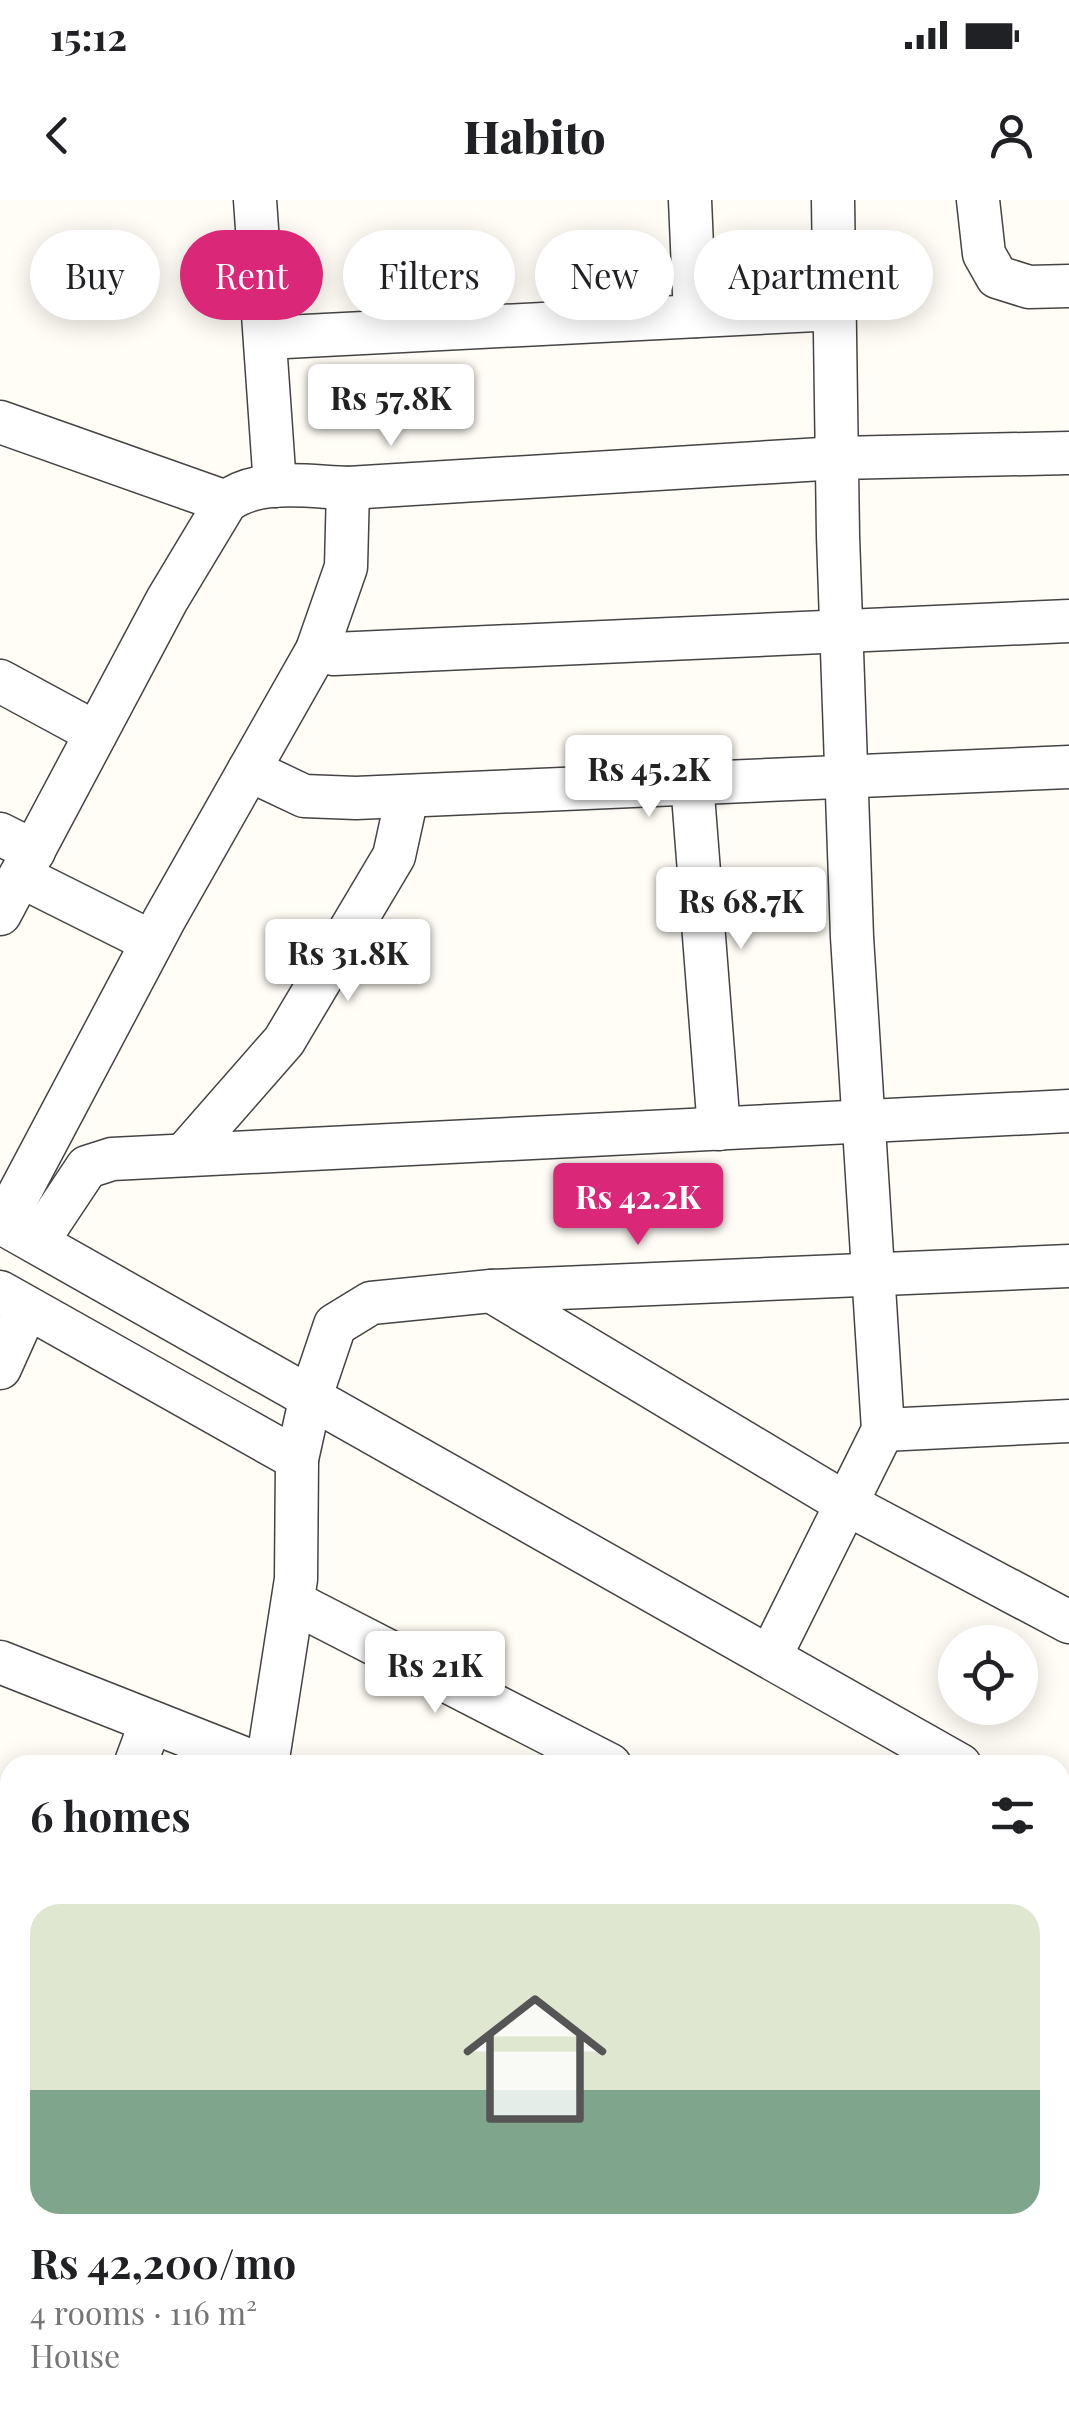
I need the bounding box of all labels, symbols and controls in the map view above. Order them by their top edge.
text: 15:12 [50,10,127,61]
text: Habito [463,105,606,165]
icon: back [30,108,85,163]
icon: person [984,108,1039,163]
chip: Buy [30,230,160,320]
chip: Rent [180,230,323,320]
chip: Filters [343,230,515,320]
chip: New [535,230,674,320]
chip: Apartment [694,230,933,320]
pin: Rs 57.8K [288,364,494,449]
text: Rs 57.8K [330,375,452,418]
pin: Rs 45.2K [546,735,752,820]
text: Rs 45.2K [587,746,711,789]
pin: Rs 68.7K [638,867,844,952]
text: Rs 68.7K [678,878,804,921]
pin: Rs 31.8K [245,919,451,1004]
text: Rs 31.8K [287,930,409,973]
pin: Rs 42.2K [535,1163,741,1248]
text: Rs 42.2K [575,1174,701,1217]
map controls [938,1625,1038,1725]
button: locate [938,1625,1038,1725]
pin: Rs 21K [354,1631,516,1716]
text: Rs 21K [387,1642,483,1685]
text: 6 homes [30,1787,191,1843]
icon: filters [985,1788,1040,1843]
icon: home [445,1969,625,2149]
text: Rs 42,200/mo [30,2234,296,2290]
text: 4 rooms · 116 m² [30,2290,257,2333]
text: House [30,2333,120,2376]

